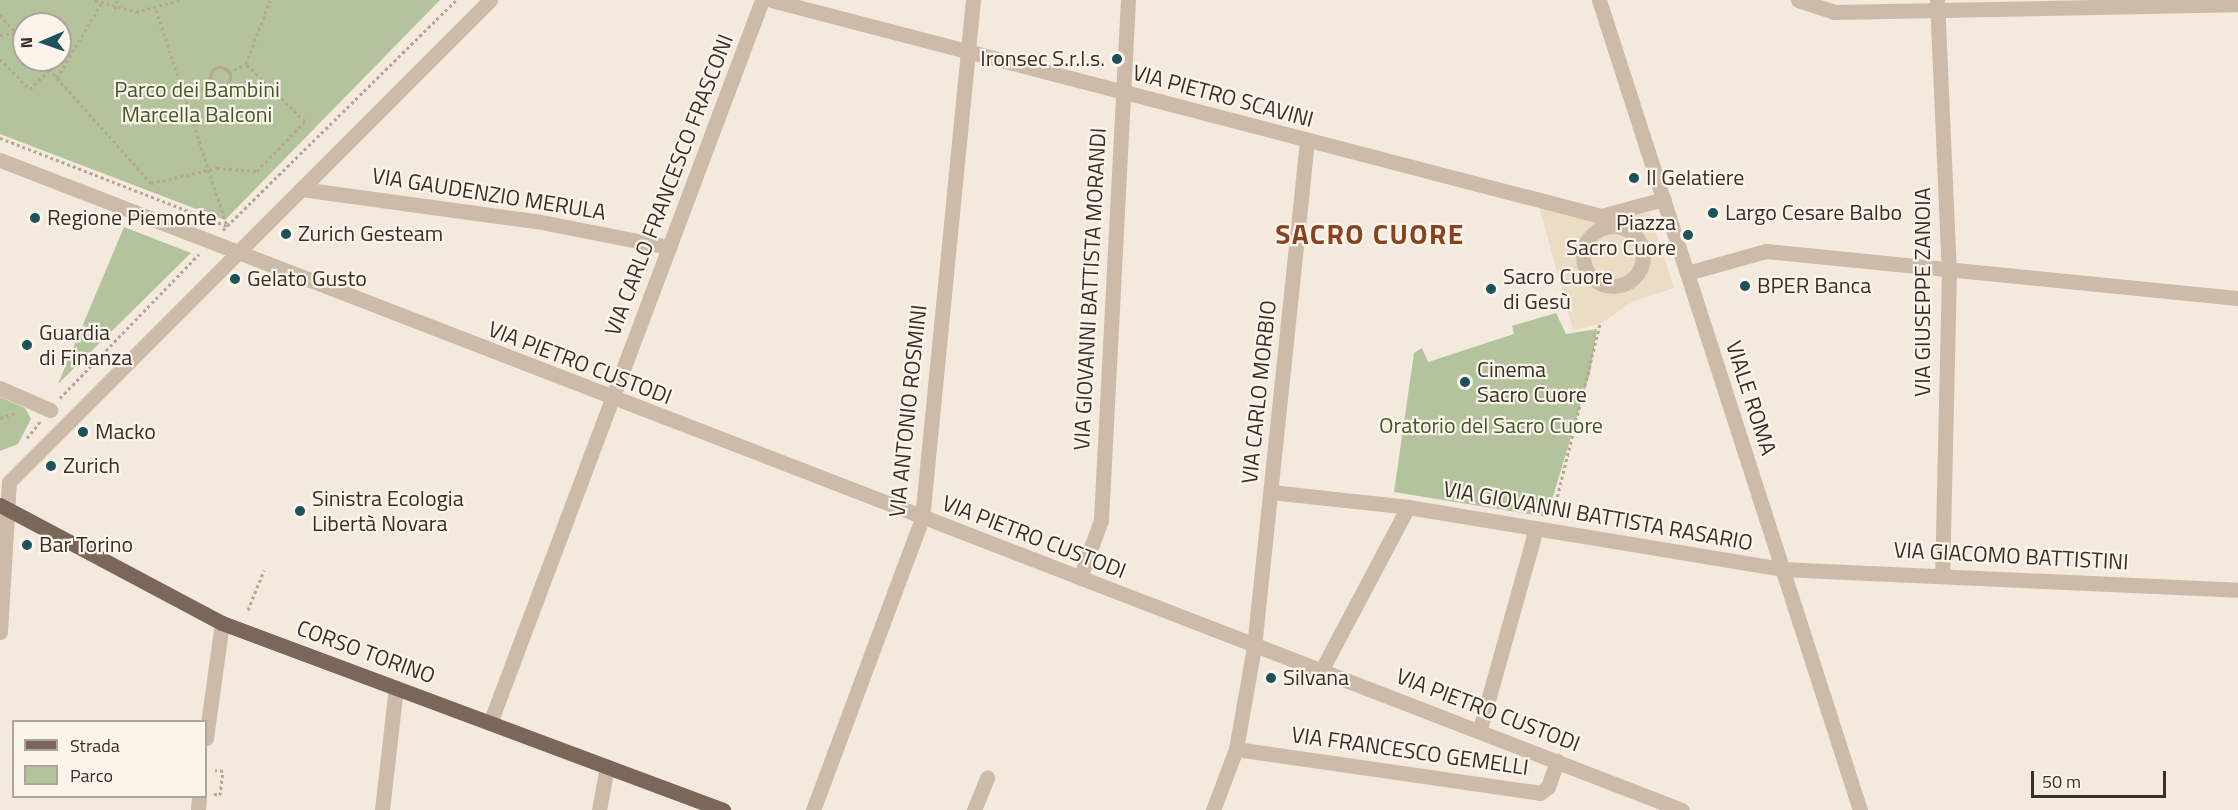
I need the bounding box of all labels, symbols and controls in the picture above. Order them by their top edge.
north arrow [12,12,72,72]
street label: VIA CARLO FRANCESCO FRASCONI [599,31,739,339]
text: N [14,37,38,49]
place label: Ironsec S.r.l.s. [980,46,1105,72]
marker: Ironsec S.r.l.s. [1110,52,1124,66]
street label: VIA PIETRO SCAVINI [1130,59,1316,133]
park label: Parco dei Bambini Marcella Balconi [114,76,280,128]
street label: VIA GIOVANNI BATTISTA MORANDI [1068,127,1112,451]
street label: VIA GAUDENZIO MERULA [370,162,608,226]
place label: Il Gelatiere [1646,165,1744,191]
marker: Il Gelatiere [1627,171,1641,185]
street label: VIA GIUSEPPE ZANOIA [1910,187,1936,397]
place label: Largo Cesare Balbo [1725,200,1902,226]
place label: Regione Piemonte [47,205,217,231]
marker: Largo Cesare Balbo [1706,206,1720,220]
place label: Piazza Sacro Cuore [1566,209,1676,260]
marker: Regione Piemonte [28,211,42,225]
district label: SACRO CUORE [1275,217,1465,251]
place label: Zurich Gesteam [298,221,443,247]
marker: Zurich Gesteam [279,227,293,241]
marker: Piazza Sacro Cuore [1681,228,1695,242]
place label: Sacro Cuore di Gesù [1503,263,1613,314]
place label: Gelato Gusto [247,266,367,292]
marker: Gelato Gusto [228,272,242,286]
place label: BPER Banca [1757,273,1871,299]
marker: BPER Banca [1738,279,1752,293]
marker: Sacro Cuore di Gesù [1484,282,1498,296]
street label: VIA CARLO MORBIO [1236,299,1282,485]
street label: VIA ANTONIO ROSMINI [884,303,932,519]
street label: VIA PIETRO CUSTODI [484,316,676,410]
place label: Guardia di Finanza [39,319,132,370]
marker: Guardia di Finanza [20,338,34,352]
street label: VIALE ROMA [1720,338,1782,458]
place label: Cinema Sacro Cuore [1477,356,1587,408]
marker: Cinema Sacro Cuore [1458,375,1472,389]
park label: Oratorio del Sacro Cuore [1379,413,1603,439]
place label: Macko [95,419,156,445]
marker: Macko [76,425,90,439]
place label: Zurich [63,453,120,479]
marker: Zurich [44,459,58,473]
street label: VIA GIOVANNI BATTISTA RASARIO [1441,476,1755,556]
place label: Sinistra Ecologia Libertà Novara [312,485,464,536]
street label: VIA PIETRO CUSTODI [938,490,1130,584]
marker: Sinistra Ecologia Libertà Novara [293,504,307,518]
place label: Bar Torino [39,532,133,558]
street label: VIA GIACOMO BATTISTINI [1893,537,2129,575]
marker: Bar Torino [20,538,34,552]
street label: CORSO TORINO [293,615,439,689]
street label: VIA PIETRO CUSTODI [1392,663,1584,757]
place label: Silvana [1283,665,1349,691]
marker: Silvana [1264,671,1278,685]
legend [12,720,207,798]
street label: VIA FRANCESCO GEMELLI [1290,721,1530,781]
text: Strada [70,732,120,759]
scale bar [2034,759,2169,797]
text: Parco [70,762,113,789]
text: 50 m [2042,768,2081,795]

